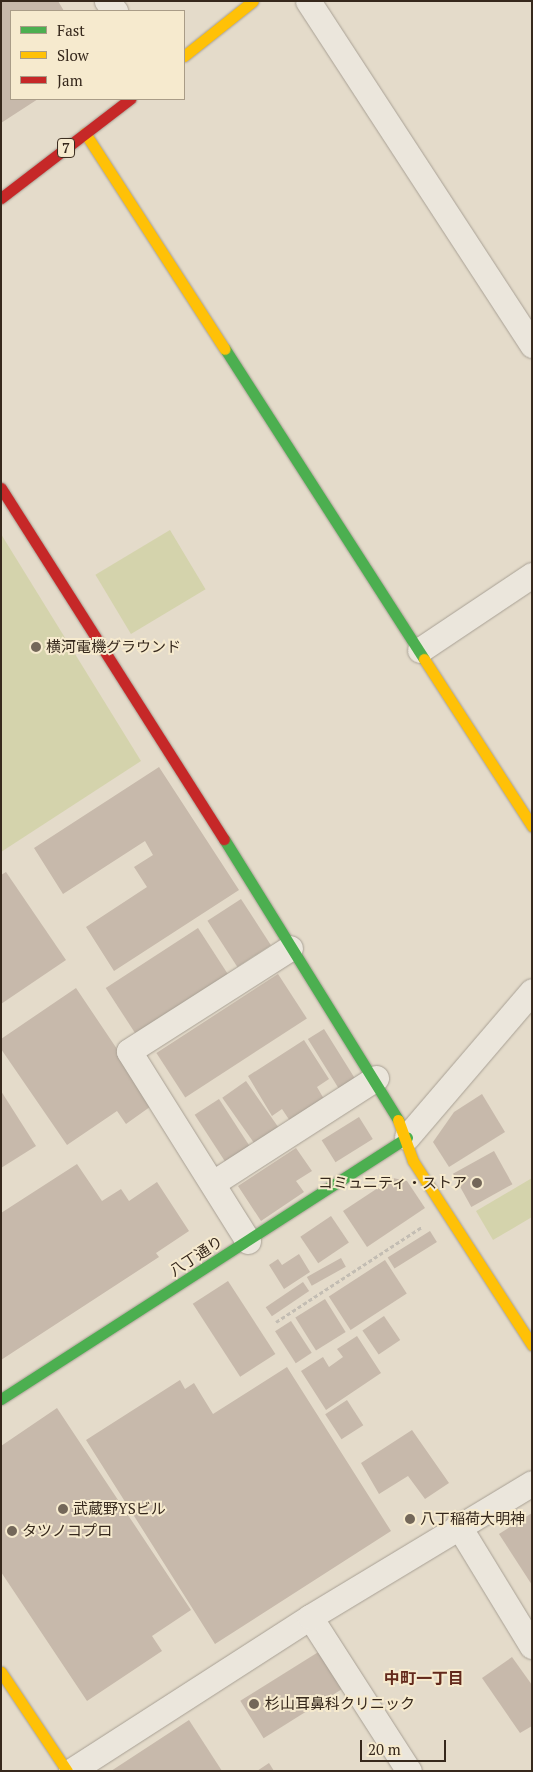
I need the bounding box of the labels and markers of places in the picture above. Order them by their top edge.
place label: 横河電機グラウンド [46,638,181,656]
marker: 横河電機グラウンド [30,641,42,653]
place label: コミュニティ・ストア [317,1174,467,1192]
marker: コミュニティ・ストア [471,1177,483,1189]
place label: 武蔵野YSビル [73,1500,166,1518]
marker: 武蔵野YSビル [57,1503,69,1515]
place label: 八丁稲荷大明神 [420,1510,525,1528]
marker: 八丁稲荷大明神 [404,1513,416,1525]
place label: タツノコプロ [22,1522,112,1540]
marker: タツノコプロ [6,1525,18,1537]
place label: 杉山耳鼻科クリニック [265,1695,415,1713]
marker: 杉山耳鼻科クリニック [247,1697,261,1711]

